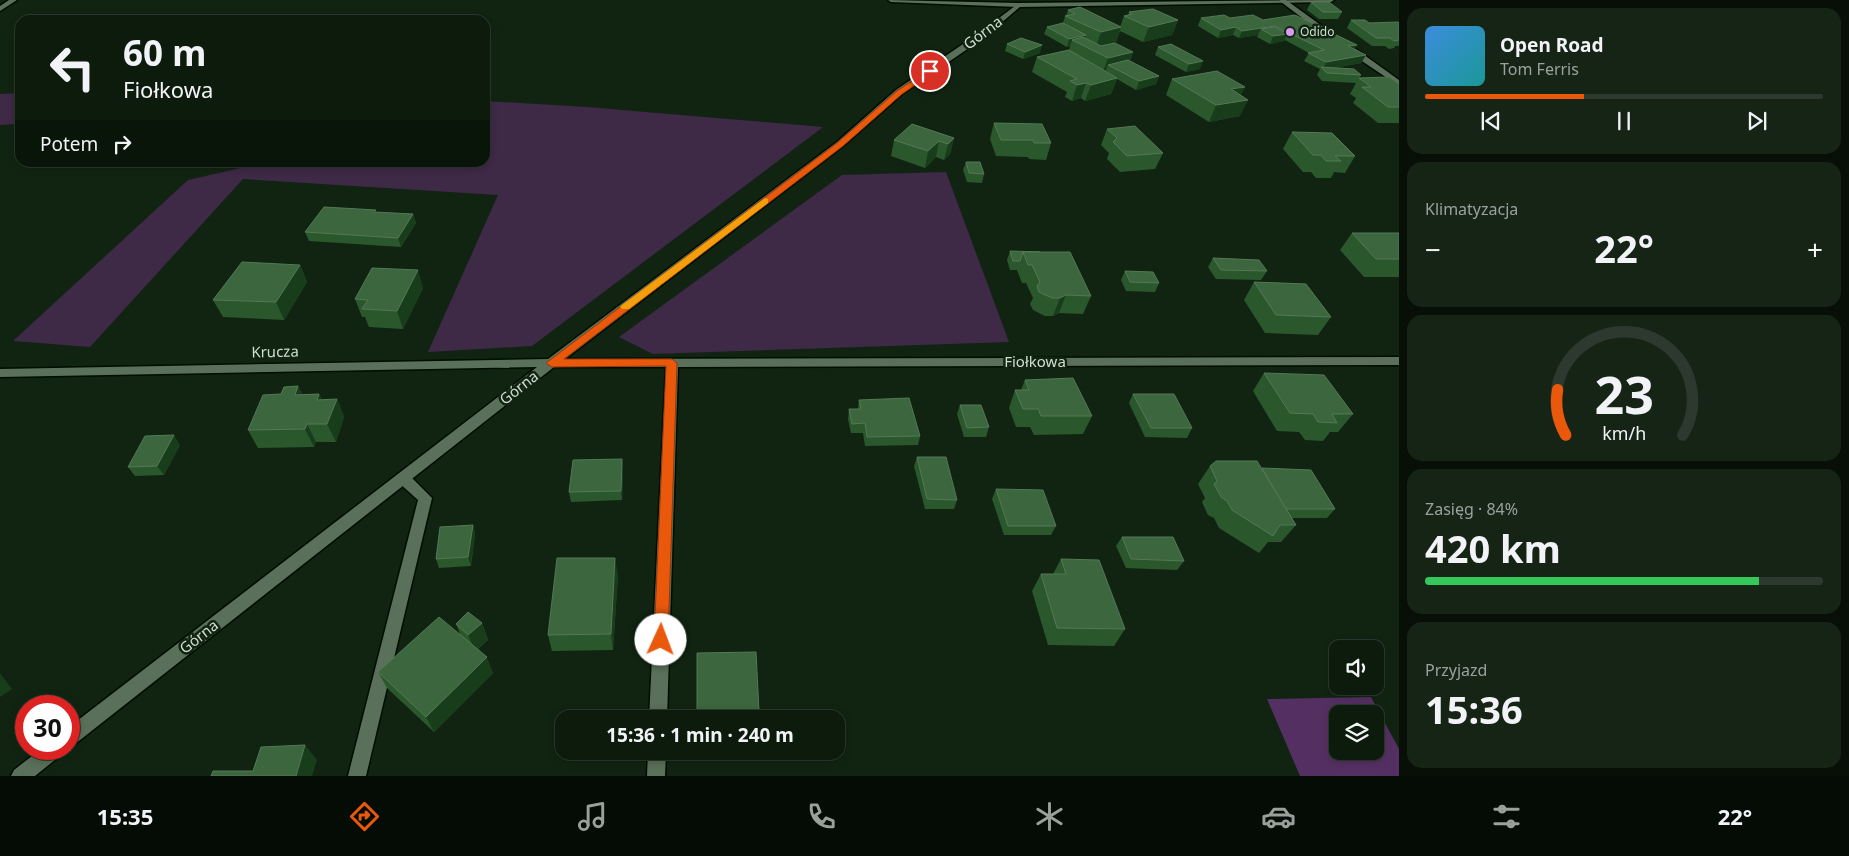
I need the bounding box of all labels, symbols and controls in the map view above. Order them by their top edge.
street label: Górna [959,11,1006,53]
place label: Odido [1300,23,1335,40]
marker: Odido [1284,26,1296,38]
text: 60 m [123,29,206,76]
text: Open Road [1500,32,1603,58]
icon: left [40,35,105,100]
pin [909,50,951,92]
icon: arrive [916,57,944,85]
text: Tom Ferris [1500,58,1579,80]
text: Fiołkowa [123,74,213,104]
icon: previous [1477,107,1505,135]
icon: pause [1610,107,1638,135]
icon: next [1743,107,1771,135]
icon: right [108,130,136,158]
text: Potem [40,131,98,157]
text: Klimatyzacja [1425,198,1518,220]
text: 22° [1594,222,1654,274]
text: − [1425,230,1441,268]
text: + [1807,230,1823,268]
street label: Krucza [251,341,299,361]
street label: Fiołkowa [1004,351,1066,371]
text: 23 [1594,358,1654,429]
street label: Górna [495,366,542,409]
text: km/h [1602,421,1646,445]
text: Zasięg · 84% [1425,498,1518,520]
text: 420 km [1425,522,1561,574]
position arrow [634,613,686,665]
street label: Górna [175,615,222,658]
map controls [1329,640,1384,760]
button: sound [1329,640,1384,695]
text: Przyjazd [1425,659,1487,681]
text: 15:36 [1425,683,1523,735]
speed limit sign: 30 [15,695,80,760]
button: layers [1329,705,1384,760]
text: 15:36 · 1 min · 240 m [606,722,794,748]
icon: directions [347,799,382,834]
icon: music [575,799,610,834]
icon: phone [804,799,839,834]
icon: climate [1032,799,1067,834]
icon: car [1261,799,1296,834]
icon: filters [1489,799,1524,834]
text: 15:35 [97,801,153,831]
text: 22° [1718,801,1752,831]

